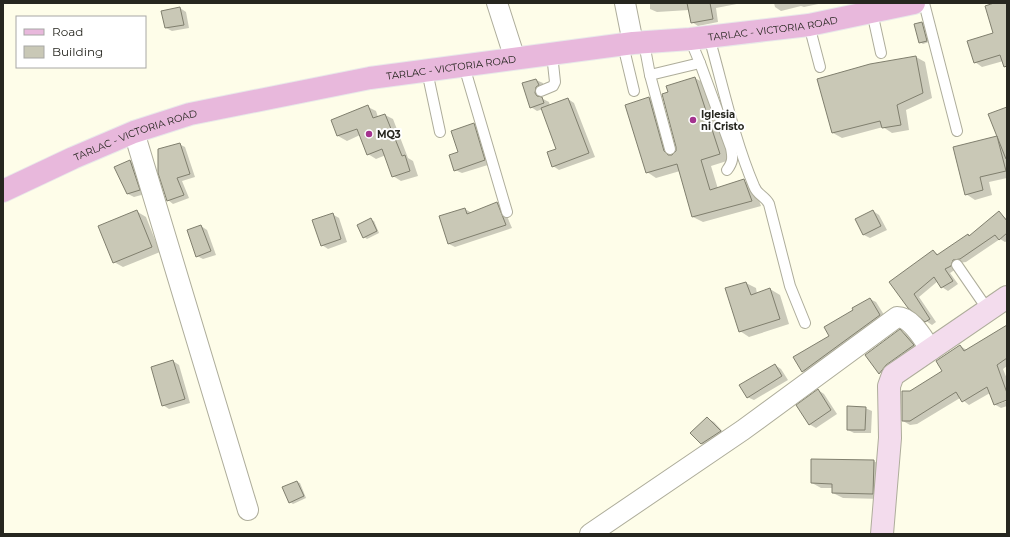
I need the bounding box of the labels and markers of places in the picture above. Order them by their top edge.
place label: Iglesia ni Cristo [701,108,745,133]
marker: Iglesia ni Cristo [688,115,698,125]
place label: MQ3 [377,128,401,141]
marker: MQ3 [364,129,374,139]

